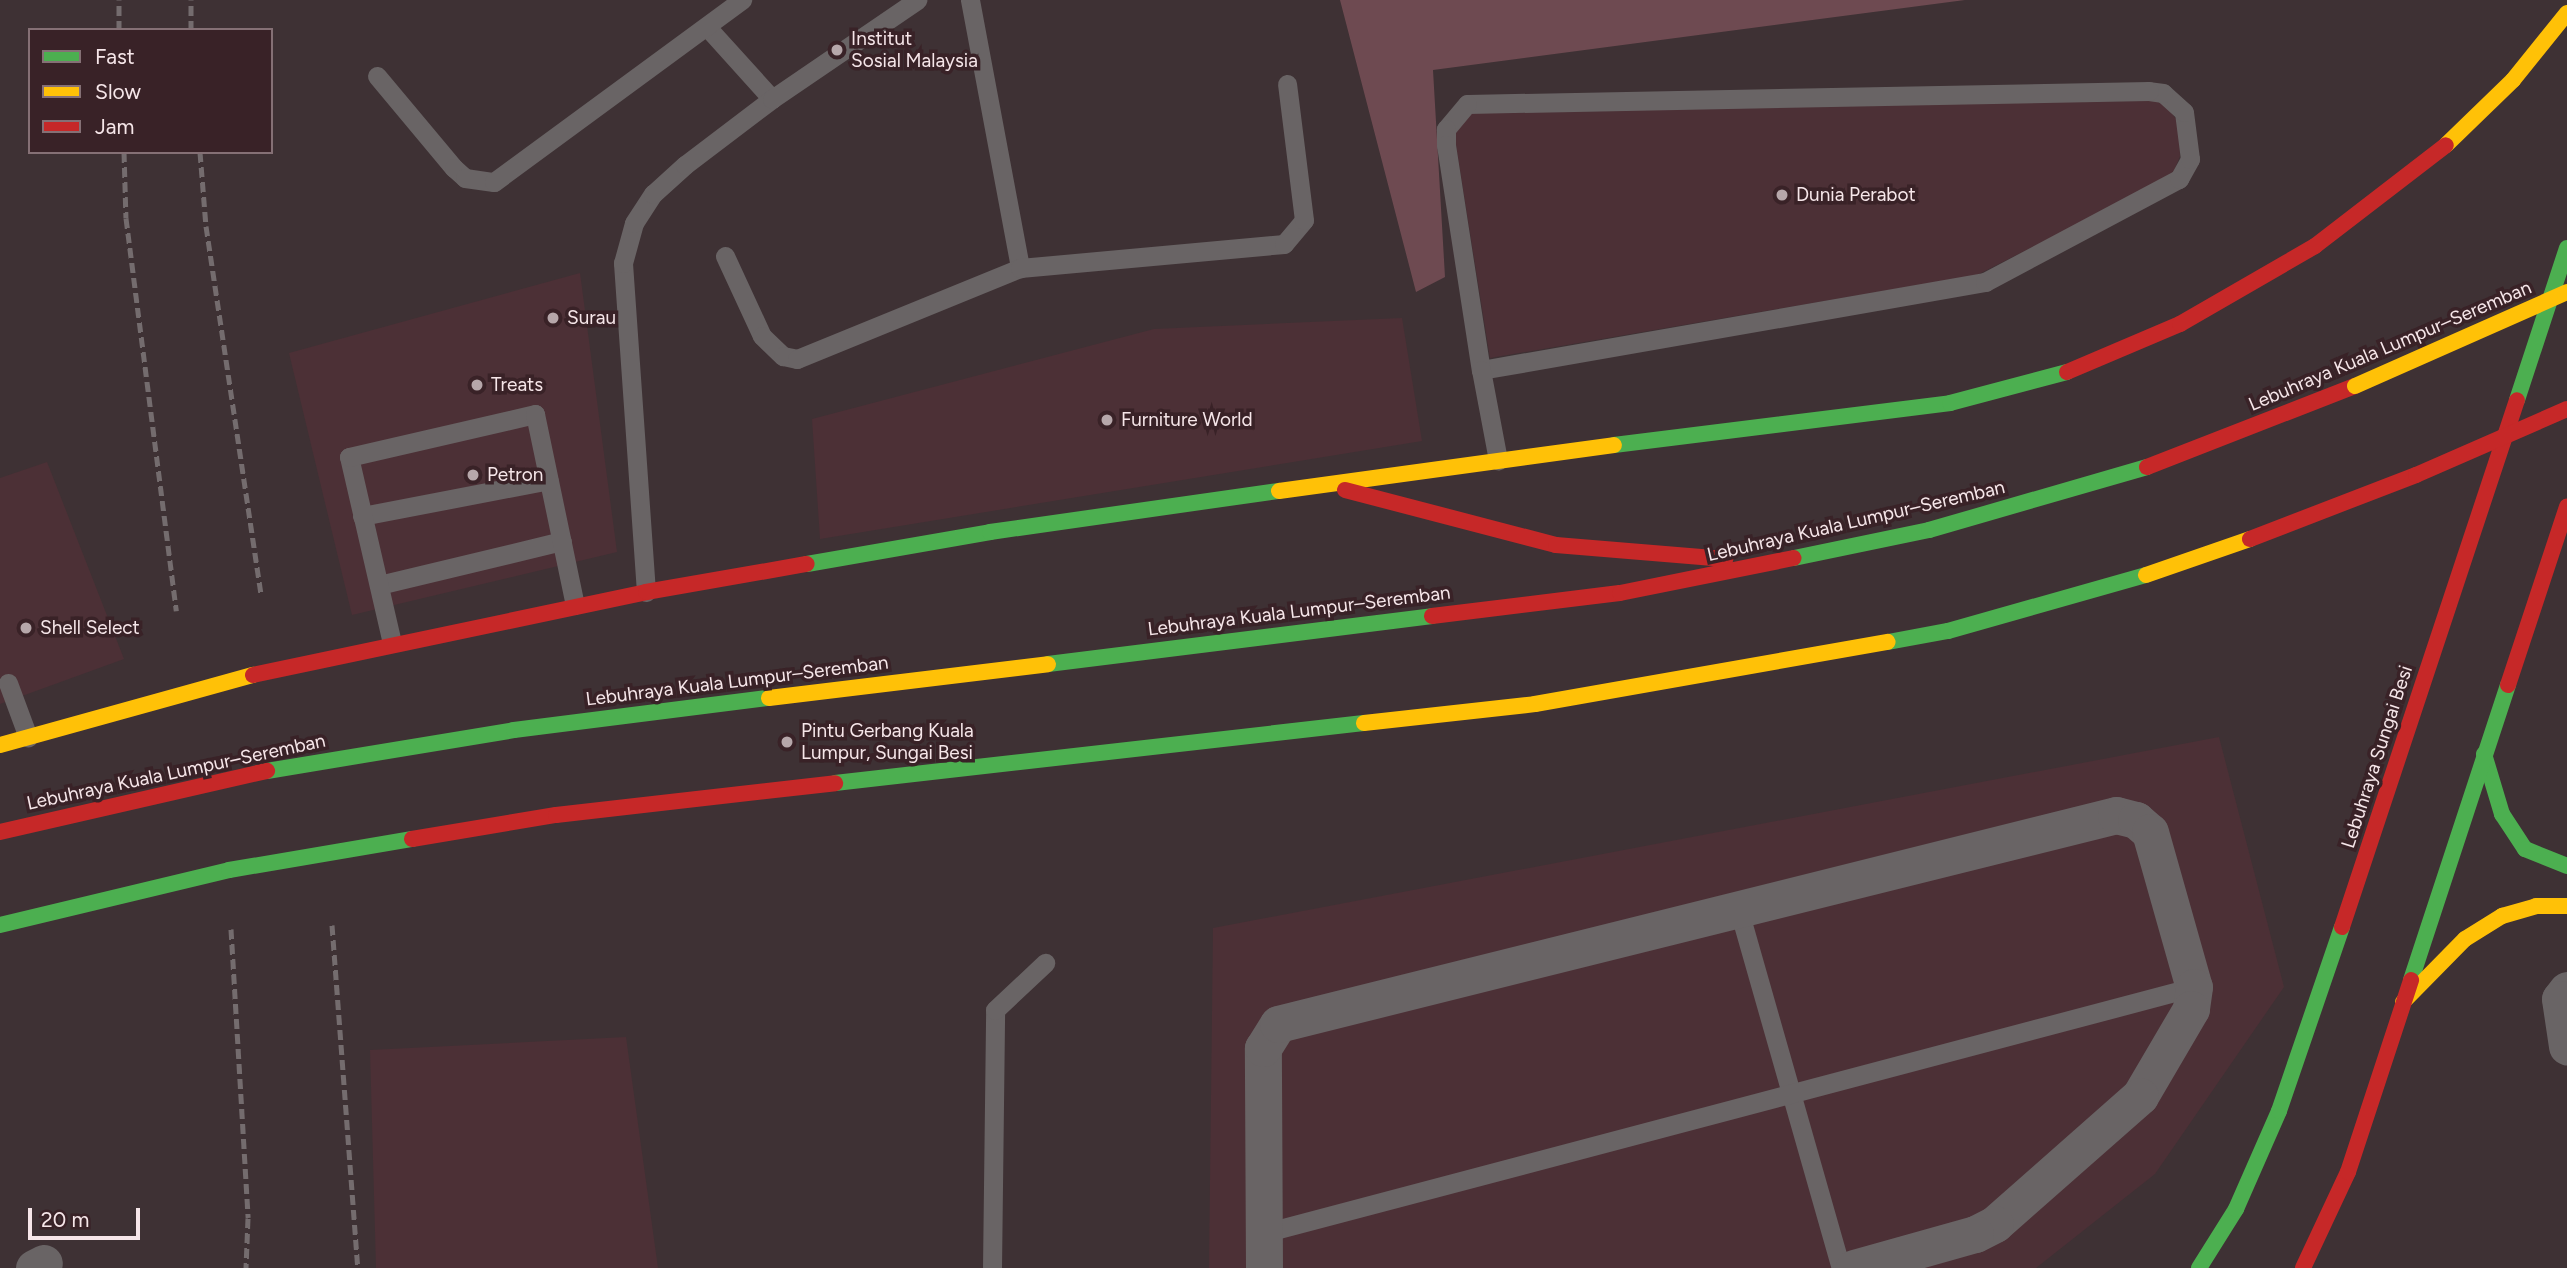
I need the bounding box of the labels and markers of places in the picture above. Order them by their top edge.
place label: Institut Sosial Malaysia [851,28,978,72]
marker: Institut Sosial Malaysia [829,42,845,58]
place label: Dunia Perabot [1796,184,1916,206]
marker: Dunia Perabot [1774,187,1790,203]
place label: Surau [567,307,616,329]
marker: Surau [545,310,561,326]
place label: Treats [491,374,543,396]
marker: Treats [469,377,485,393]
place label: Furniture World [1121,409,1253,431]
marker: Furniture World [1099,412,1115,428]
place label: Petron [487,464,543,486]
marker: Petron [465,467,481,483]
place label: Shell Select [40,617,140,639]
marker: Shell Select [18,620,34,636]
place label: Pintu Gerbang Kuala Lumpur, Sungai Besi [801,720,974,764]
marker: Pintu Gerbang Kuala Lumpur, Sungai Besi [779,734,795,750]

